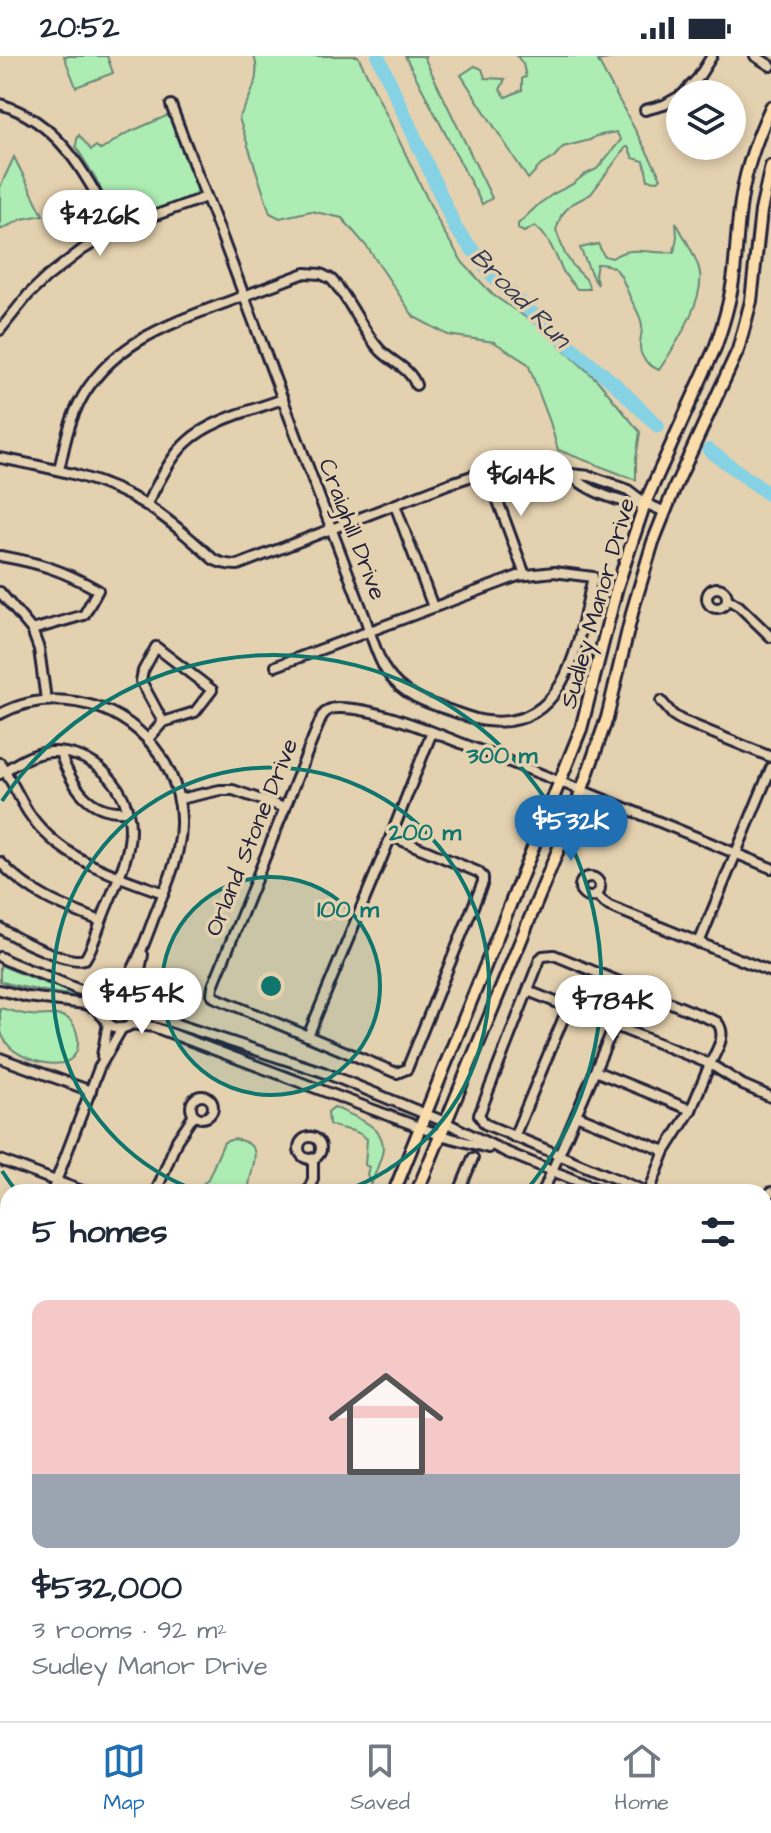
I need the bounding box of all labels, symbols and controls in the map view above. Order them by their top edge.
text: 20:52 [40,7,120,49]
map controls [666,80,746,160]
button: layers [666,80,746,160]
pin: $426K [44,190,156,258]
text: $426K [60,198,140,234]
water label: Broad Run [462,239,580,358]
pin: $614K [465,450,577,518]
street label: Craighill Drive [309,454,395,605]
text: $614K [487,458,555,494]
street label: Sudley Manor Drive [552,494,645,713]
street label: Orland Stone Drive [197,733,307,941]
text: 300 m [466,739,538,773]
pin: $532K [515,795,627,863]
text: $532K [533,803,609,839]
text: 200 m [388,816,461,850]
text: 100 m [317,893,379,927]
pin: $454K [86,968,198,1036]
centre of rings [257,972,285,1000]
pin: $784K [557,975,669,1043]
text: $454K [100,976,184,1012]
text: $784K [573,983,653,1019]
text: 5 homes [32,1208,168,1256]
icon: filters [696,1210,740,1254]
icon: home [314,1352,458,1496]
text: $532,000 [32,1564,182,1612]
text: 3 rooms · 92 m² [32,1612,227,1648]
text: Sudley Manor Drive [32,1648,268,1684]
tab: Map [102,1739,146,1818]
tab: Saved [350,1739,410,1818]
tab: Home [614,1739,669,1818]

